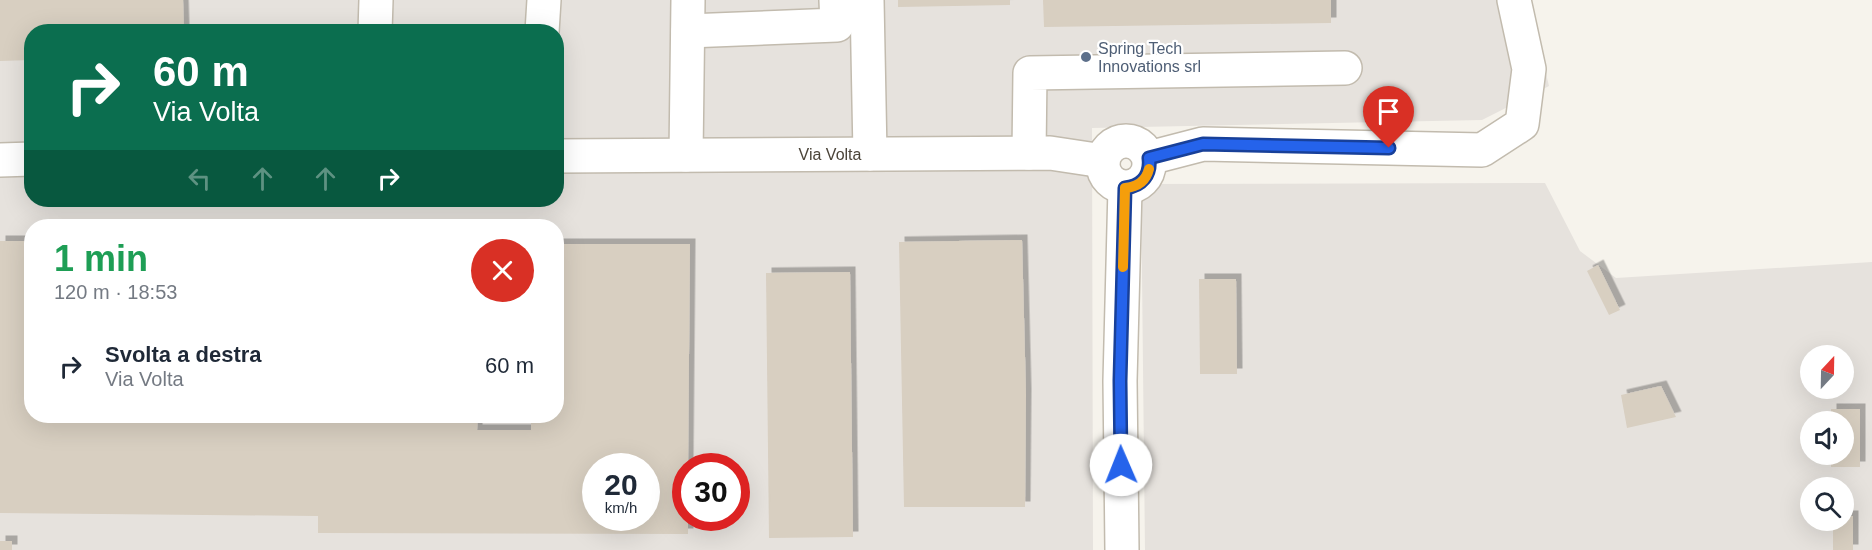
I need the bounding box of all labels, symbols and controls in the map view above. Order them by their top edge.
place label: Spring Tech Innovations srl [1098,40,1201,75]
icon: right [54,48,132,126]
text: 60 m [153,48,249,95]
marker: Spring Tech Innovations srl [1079,50,1093,64]
pin [1363,86,1414,148]
icon: arrive [1372,95,1405,128]
text: Via Volta [153,97,259,127]
street label: Via Volta [799,146,862,163]
icon: left [183,162,216,195]
icon: ahead [246,162,279,195]
icon: ahead [309,162,342,195]
icon: right [372,162,405,195]
text: 1 min [54,238,148,279]
button: close [471,239,534,302]
text: 120 m · 18:53 [54,281,177,303]
text: Svolta a destra [105,342,262,367]
north arrow [1800,345,1854,399]
map controls [1800,345,1854,531]
icon: right [54,350,87,383]
text: 60 m [485,353,534,378]
text: Via Volta [105,368,184,390]
button: sound [1800,411,1854,465]
position arrow [1089,433,1153,497]
speed limit sign: 30 [672,453,750,531]
text: 20 [604,468,638,501]
button: search [1800,477,1854,531]
text: km/h [605,499,637,516]

